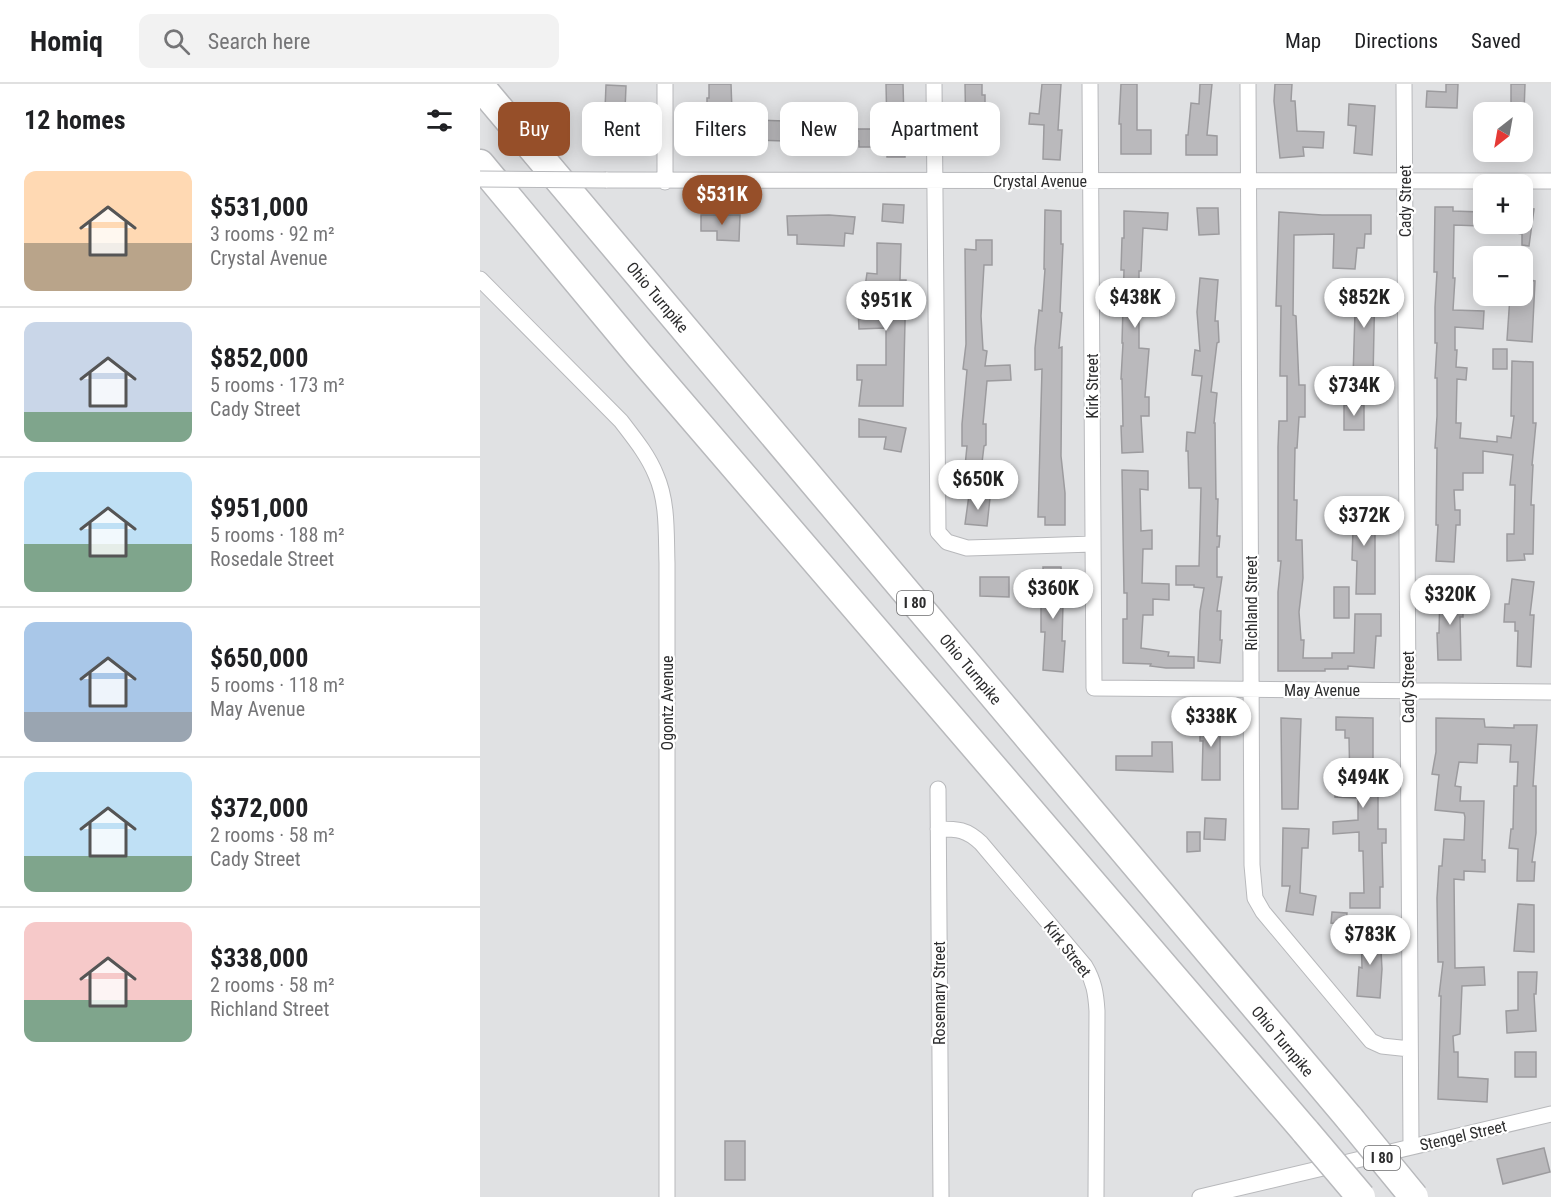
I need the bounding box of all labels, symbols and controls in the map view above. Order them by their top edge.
search box [139,14,559,68]
text: Homiq [30,25,103,58]
icon: search [160,25,193,58]
text: Search here [208,29,310,54]
text: Map [1285,29,1321,53]
text: Directions [1354,29,1438,53]
text: Saved [1471,29,1521,53]
chip: Buy [498,102,570,156]
chip: Rent [582,102,662,156]
chip: Filters [674,102,768,156]
chip: New [780,102,858,156]
chip: Apartment [870,102,1000,156]
north arrow [1473,102,1533,162]
map controls [1473,102,1533,306]
icon: filters [423,104,456,137]
text: 12 homes [24,105,126,135]
street label: Cady Street [1396,164,1415,237]
street label: Crystal Avenue [993,172,1087,191]
button: + [1473,174,1533,234]
pin: $531K [680,175,764,226]
text: $531K [696,182,748,206]
text: $531,000 [210,192,308,222]
icon: home [72,195,144,267]
text: 3 rooms · 92 m² [210,222,335,246]
text: Crystal Avenue [210,246,327,270]
button: − [1473,246,1533,306]
street label: Ohio Turnpike [623,258,693,337]
pin: $438K [1093,278,1177,329]
pin: $852K [1322,278,1406,329]
pin: $951K [844,281,928,332]
text: $438K [1109,285,1161,309]
text: $852K [1338,285,1390,309]
text: $951K [860,288,912,312]
text: $852,000 [210,343,308,373]
icon: home [72,346,144,418]
street label: Kirk Street [1083,353,1102,419]
pin: $734K [1312,366,1396,417]
text: 5 rooms · 173 m² [210,373,345,397]
text: $734K [1328,373,1380,397]
text: Cady Street [210,397,301,421]
pin: $650K [936,460,1020,511]
text: $650K [952,467,1004,491]
text: $951,000 [210,493,308,523]
icon: home [72,496,144,568]
pin: $372K [1322,496,1406,547]
text: $372K [1338,503,1390,527]
text: 5 rooms · 188 m² [210,523,345,547]
text: Rosedale Street [210,547,334,571]
street label: Richland Street [1242,555,1261,651]
pin: $360K [1011,569,1095,620]
pin: $320K [1408,575,1492,626]
text: $360K [1027,576,1079,600]
text: $320K [1424,582,1476,606]
road number: I 80 [897,591,933,615]
street label: Ohio Turnpike [936,630,1006,709]
text: $650,000 [210,643,308,673]
icon: home [72,646,144,718]
street label: Cady Street [1399,650,1418,723]
street label: Ogontz Avenue [658,656,677,750]
text: 5 rooms · 118 m² [210,673,345,697]
street label: May Avenue [1284,681,1360,700]
text: May Avenue [210,697,305,721]
pin: $338K [1169,697,1253,748]
text: $338K [1185,704,1237,728]
pin: $494K [1321,758,1405,809]
text: $494K [1337,765,1389,789]
text: $372,000 [210,793,308,823]
icon: home [72,796,144,868]
text: 2 rooms · 58 m² [210,823,335,847]
text: Cady Street [210,847,301,871]
pin: $783K [1328,915,1412,966]
street label: Kirk Street [1040,918,1095,981]
text: $783K [1344,922,1396,946]
street label: Rosemary Street [930,941,949,1045]
text: $338,000 [210,943,308,973]
icon: home [72,946,144,1018]
text: 2 rooms · 58 m² [210,973,335,997]
text: Richland Street [210,997,329,1021]
street label: Ohio Turnpike [1248,1002,1318,1081]
street label: Stengel Street [1418,1116,1509,1155]
road number: I 80 [1364,1146,1400,1170]

